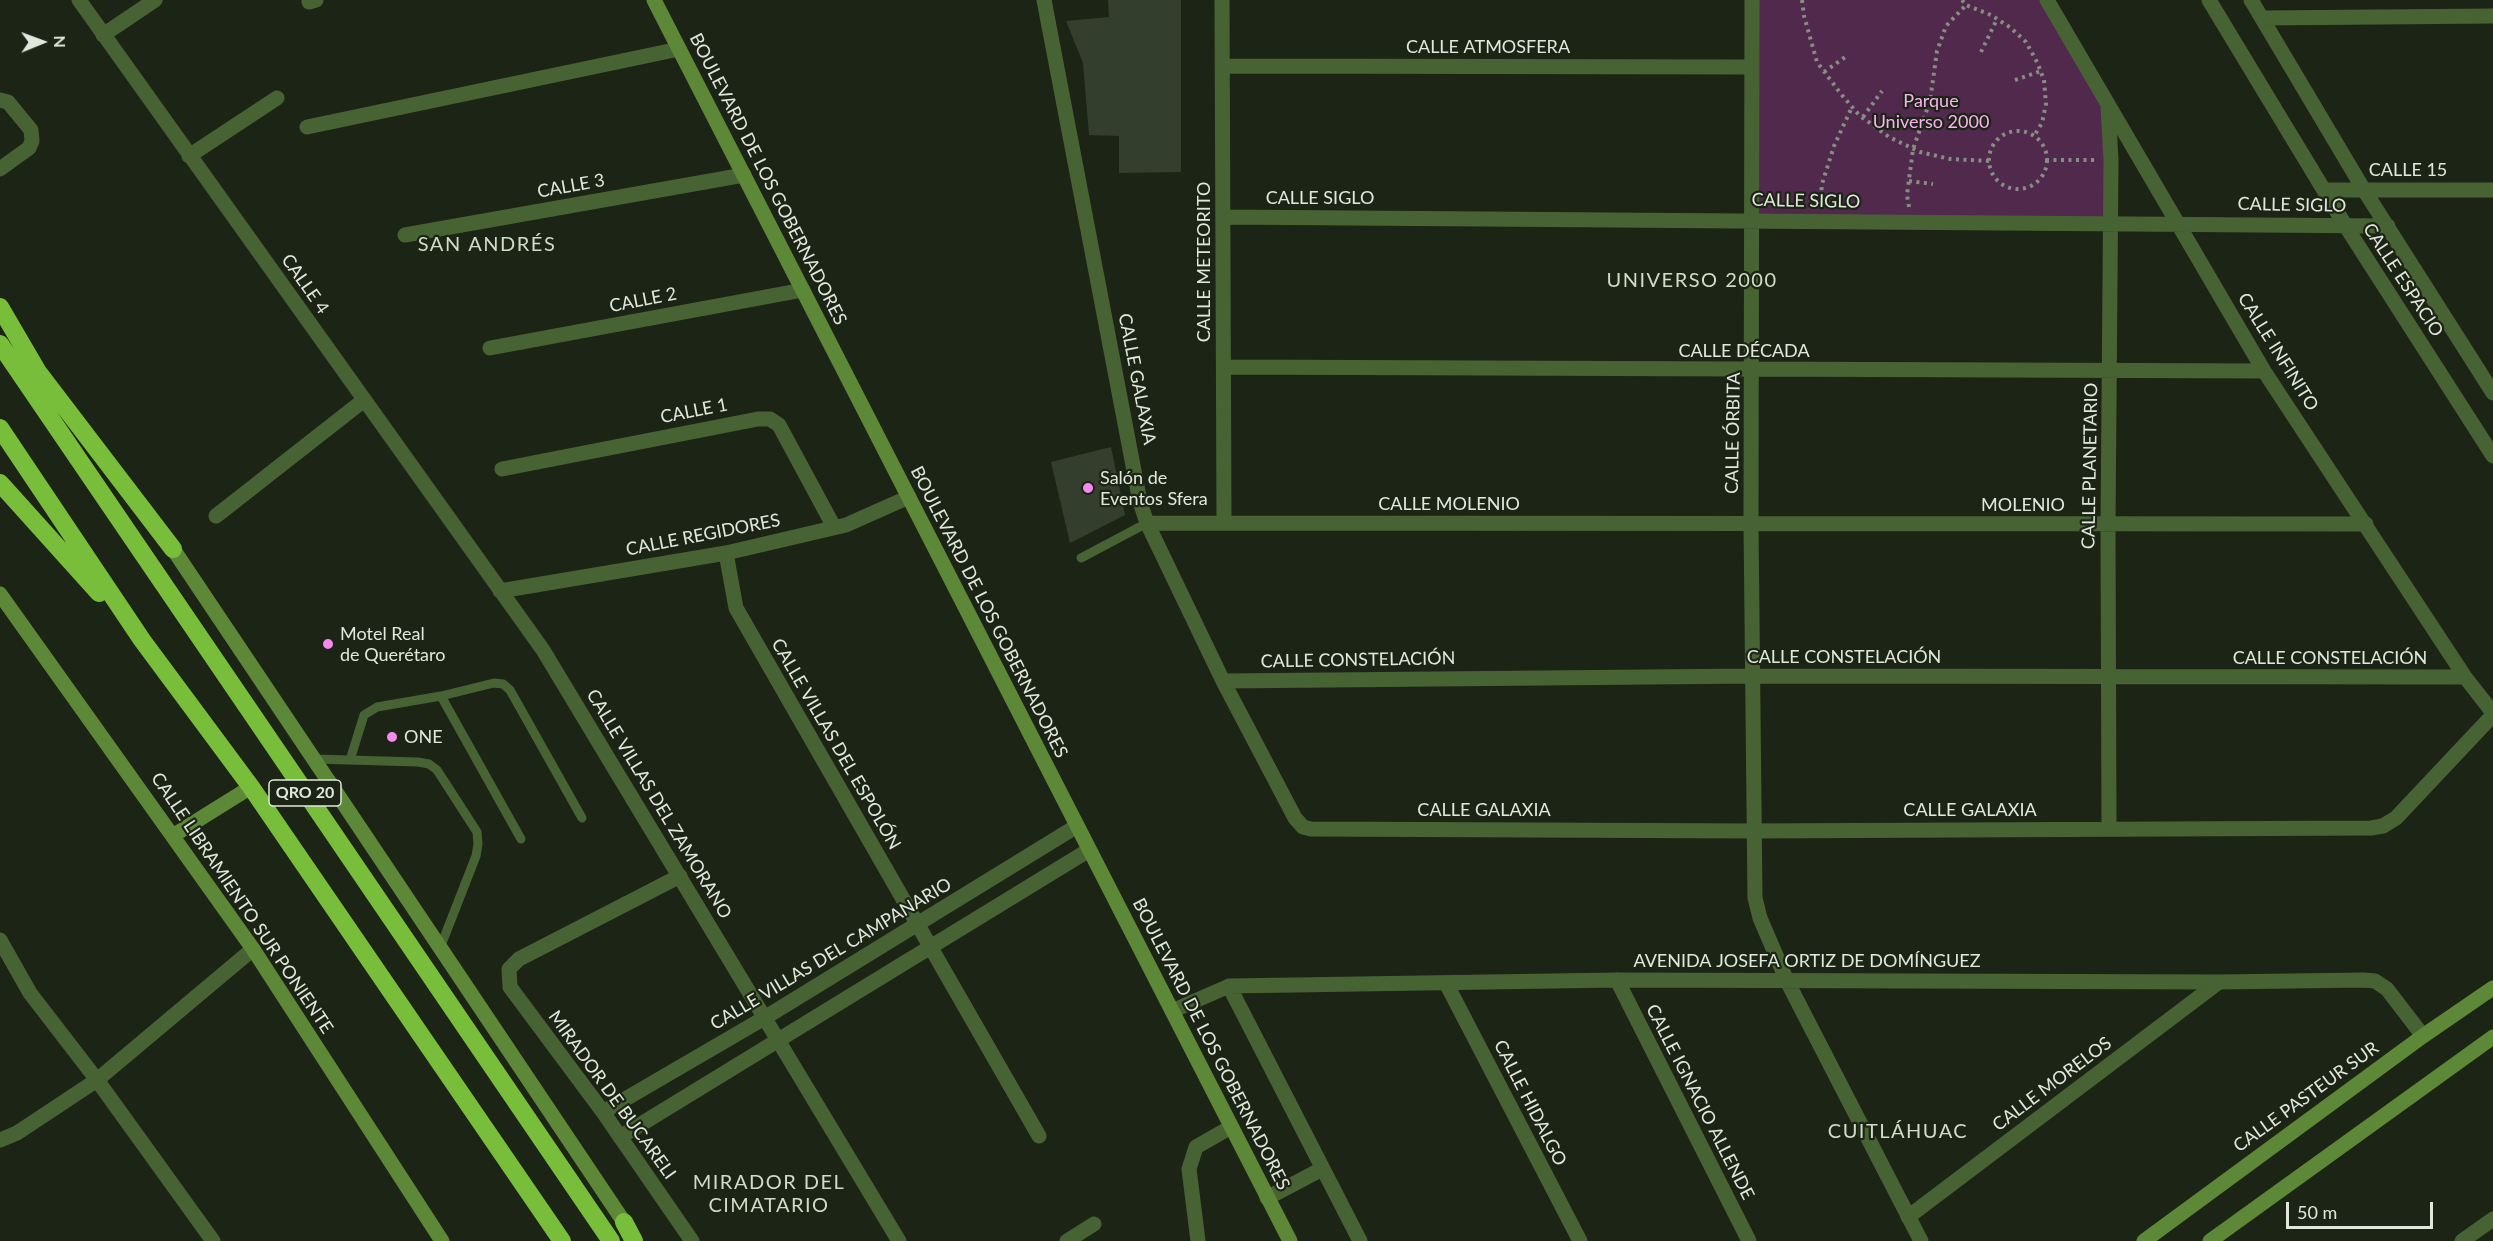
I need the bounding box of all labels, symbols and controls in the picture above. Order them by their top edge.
north arrow [12,12,72,72]
street label: BOULEVARD DE LOS GOBERNADORES [685,30,851,328]
text: N [51,35,70,48]
street label: CALLE ATMOSFERA [1406,36,1570,58]
park label: Parque Universo 2000 [1873,90,1989,132]
street label: CALLE 15 [2369,159,2447,181]
street label: CALLE 3 [536,169,606,203]
street label: CALLE METEORITO [1193,182,1215,342]
street label: CALLE SIGLO [1266,187,1374,209]
street label: CALLE SIGLO [1751,189,1861,213]
street label: CALLE SIGLO [2237,193,2347,217]
street label: CALLE ESPACIO [2358,219,2448,341]
district label: SAN ANDRÉS [418,233,556,257]
street label: CALLE 4 [277,250,333,318]
district label: UNIVERSO 2000 [1606,269,1778,293]
street label: CALLE 2 [607,283,679,317]
street label: CALLE INFINITO [2233,289,2323,415]
street label: CALLE GALAXIA [1114,312,1160,446]
street label: CALLE DÉCADA [1678,340,1810,362]
street label: CALLE ÓRBITA [1721,372,1745,494]
street label: CALLE PLANETARIO [2078,383,2102,549]
street label: CALLE 1 [658,394,730,428]
street label: BOULEVARD DE LOS GOBERNADORES [906,463,1072,761]
place label: Salón de Eventos Sfera [1100,467,1208,510]
marker: Salón de Eventos Sfera [1081,481,1095,495]
street label: CALLE MOLENIO [1378,493,1520,515]
street label: MOLENIO [1981,494,2065,516]
street label: CALLE REGIDORES [624,509,782,561]
place label: Motel Real de Querétaro [340,623,445,666]
street label: CALLE VILLAS DEL ESPOLÓN [767,635,905,853]
marker: Motel Real de Querétaro [321,637,335,651]
street label: CALLE CONSTELACIÓN [1747,646,1941,668]
street label: CALLE CONSTELACIÓN [2233,647,2427,669]
street label: CALLE CONSTELACIÓN [1260,648,1456,672]
street label: CALLE VILLAS DEL ZAMORANO [582,685,736,923]
place label: ONE [404,726,443,748]
marker: ONE [385,730,399,744]
street label: CALLE LIBRAMIENTO SUR PONIENTE [146,768,338,1038]
road number: QRO 20 [269,780,341,806]
street label: CALLE GALAXIA [1417,799,1551,821]
street label: CALLE GALAXIA [1903,799,2037,821]
street label: CALLE VILLAS DEL CAMPANARIO [706,873,956,1035]
street label: BOULEVARD DE LOS GOBERNADORES [1128,895,1294,1193]
street label: AVENIDA JOSEFA ORTIZ DE DOMÍNGUEZ [1633,950,1981,972]
street label: CALLE IGNACIO ALLENDE [1641,1001,1759,1203]
street label: MIRADOR DE BUCARELI [544,1007,680,1183]
street label: CALLE MORELOS [1988,1032,2116,1136]
street label: CALLE HIDALGO [1489,1037,1571,1169]
street label: CALLE PASTEUR SUR [2229,1037,2383,1157]
district label: CUITLÁHUAC [1828,1120,1968,1144]
district label: MIRADOR DEL CIMATARIO [693,1171,845,1218]
scale bar [2289,1190,2436,1228]
text: 50 m [2297,1201,2337,1223]

